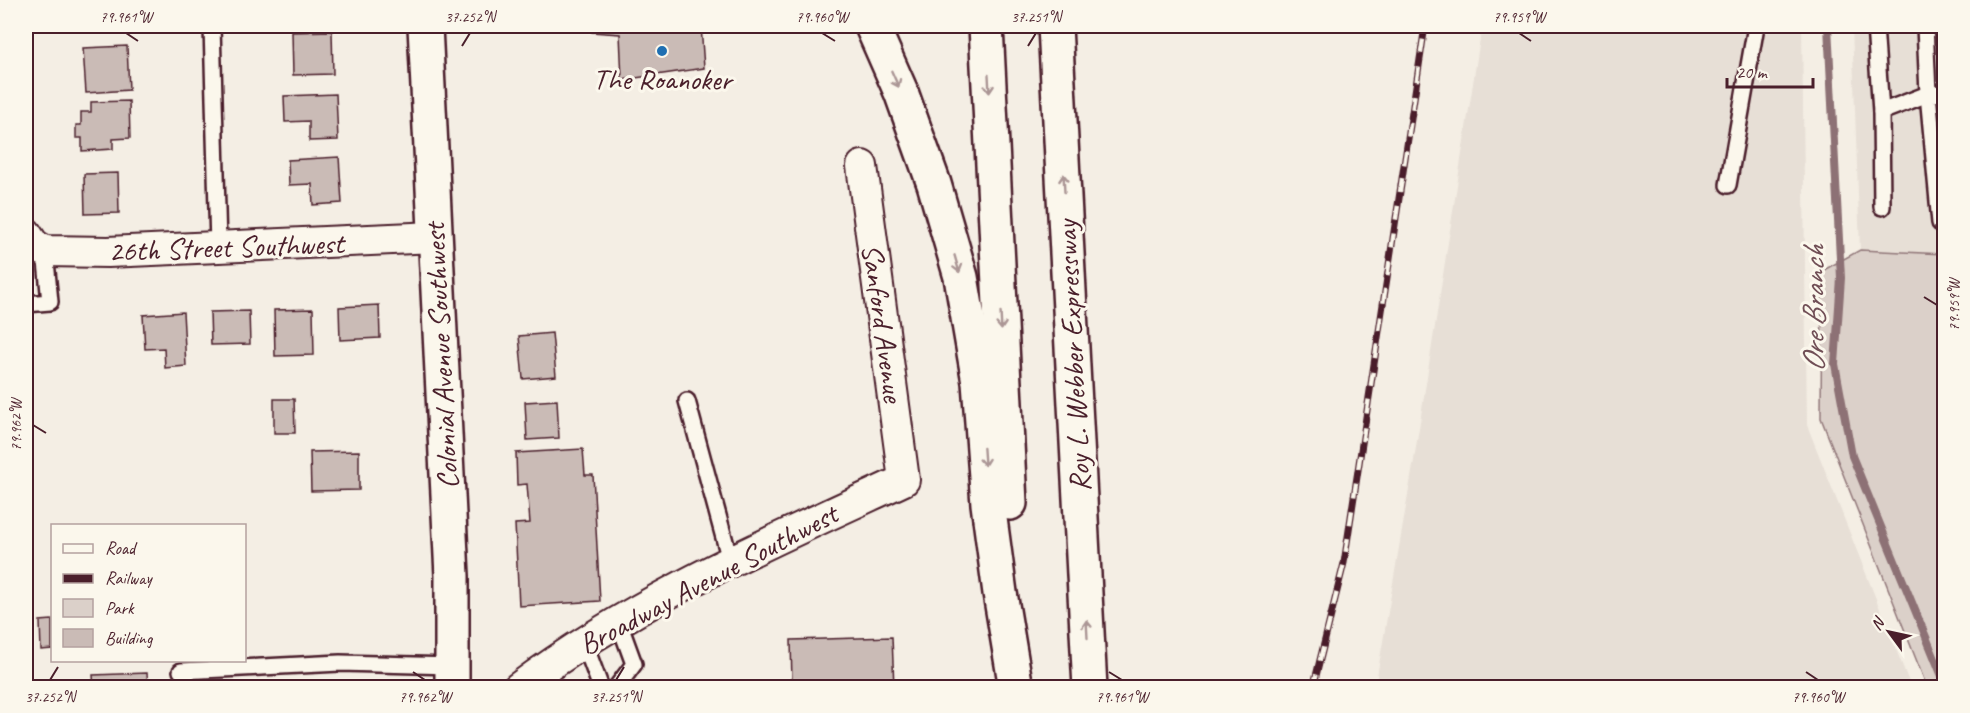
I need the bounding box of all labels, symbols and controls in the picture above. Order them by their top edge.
text: 79.961°W [100,8,155,27]
text: 37.252°N [445,8,498,27]
text: 79.960°W [796,8,851,27]
text: 37.251°N [1011,8,1064,27]
text: 79.959°W [1493,8,1548,27]
marker: The Roanoker [655,44,669,58]
scale bar [1727,51,1812,89]
place label: The Roanoker [593,60,735,98]
text: 20 m [1736,61,1769,83]
one-way arrow [890,70,902,88]
one-way arrow [983,73,994,93]
one-way arrow [1058,173,1069,193]
street label: Roy L. Webber Expressway [1047,217,1099,493]
street label: Colonial Avenue Southwest [415,219,467,490]
street label: 26th Street Southwest [108,224,347,270]
street label: Sanford Avenue [853,242,913,407]
water label: Ore Branch [1793,243,1834,372]
one-way arrow [952,254,963,273]
text: 79.959°W [1945,276,1964,331]
one-way arrow [995,310,1006,330]
text: 79.962°W [7,396,26,451]
one-way arrow [979,446,990,466]
street label: Broadway Avenue Southwest [572,493,847,663]
legend [51,524,246,662]
text: Road [105,537,138,559]
text: Railway [105,567,153,589]
text: Park [105,597,135,619]
north arrow [1859,602,1919,662]
text: N [1866,612,1890,634]
one-way arrow [1082,620,1093,640]
text: Building [105,627,154,649]
text: 37.252°N [25,688,78,707]
text: 79.962°W [399,688,454,707]
text: 37.251°N [591,688,644,707]
text: 79.961°W [1096,688,1151,707]
text: 79.960°W [1792,688,1847,707]

